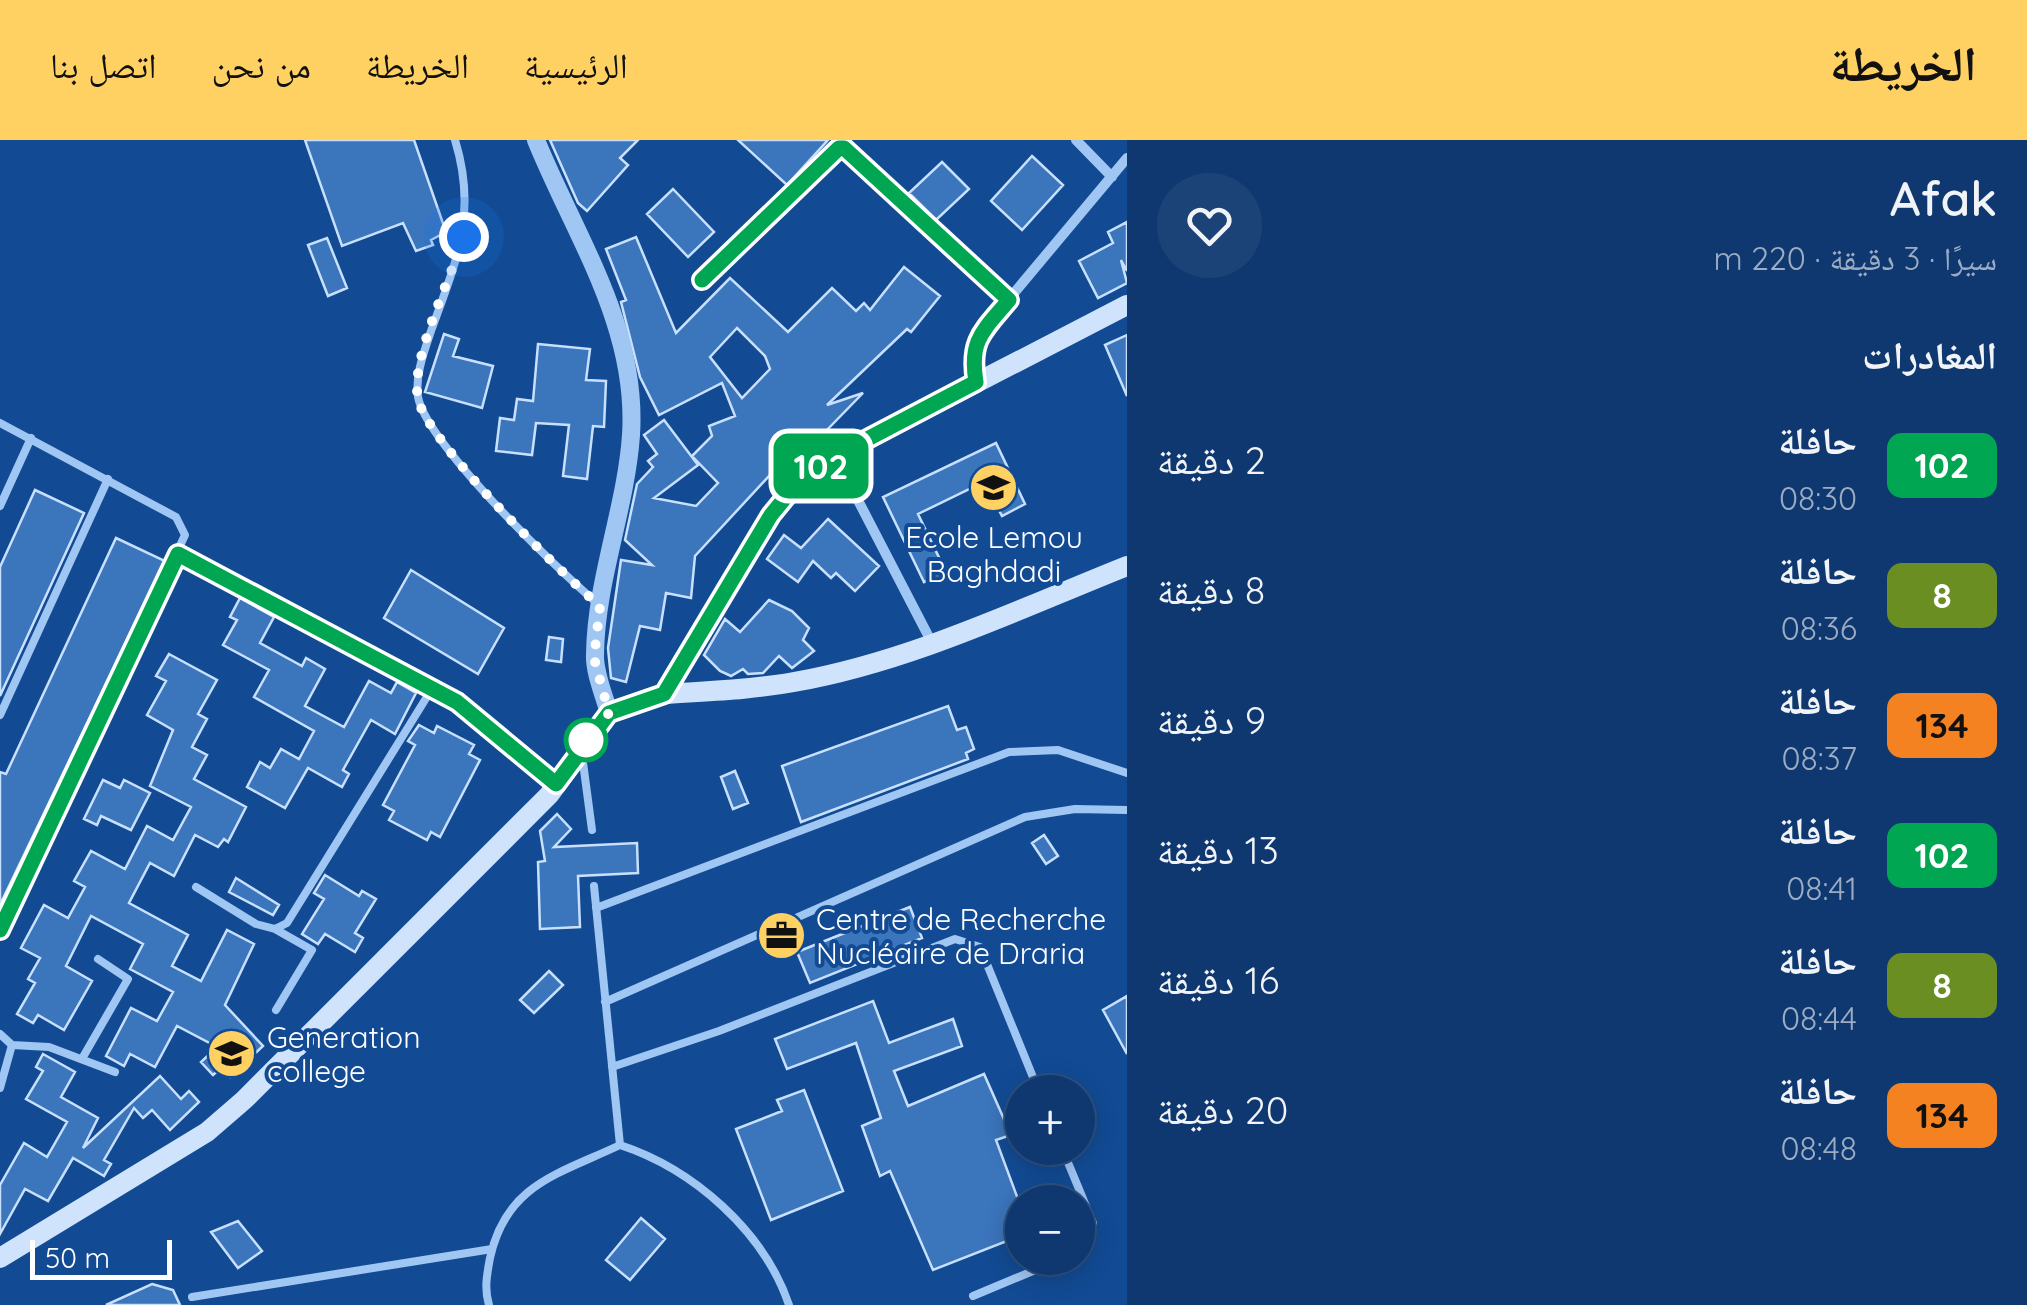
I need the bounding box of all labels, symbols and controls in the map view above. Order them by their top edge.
text: الخريطة [1830,33,1977,93]
text: اتصل بنا [50,43,157,87]
text: من نحن [212,43,311,87]
text: الخريطة [366,43,469,87]
text: الرئيسية [524,43,628,87]
text: Afak [1890,168,1997,228]
button: heart [1157,173,1262,278]
your location [439,212,489,262]
text: سيرًا · 3 دقيقة · 220 m [1713,238,1997,278]
text: المغادرات [1862,331,1997,379]
text: حافلة [1778,416,1857,464]
line badge: 102 [764,434,878,498]
text: 2 دقيقة [1157,436,1266,484]
text: 102 [1914,443,1970,487]
text: 102 [793,444,849,488]
school or university icon: Ecole Lemou Baghdadi [968,462,1020,514]
text: 08:30 [1779,478,1857,518]
place label: Ecole Lemou Baghdadi [905,518,1083,590]
text: حافلة [1778,546,1857,594]
text: 8 دقيقة [1157,566,1265,614]
text: 8 [1932,573,1952,617]
text: 08:36 [1781,608,1857,648]
text: حافلة [1778,676,1857,724]
text: 9 دقيقة [1157,696,1266,744]
text: 134 [1916,703,1969,747]
unlabelled marker [565,719,607,761]
text: 08:37 [1782,738,1857,778]
text: حافلة [1778,806,1857,854]
text: 13 دقيقة [1157,826,1279,874]
text: 102 [1914,833,1970,877]
text: 08:41 [1786,868,1857,908]
place label: Centre de Recherche Nucléaire de Draria [816,900,1106,972]
office icon: Centre de Recherche Nucléaire de Draria [755,910,807,962]
text: حافلة [1778,936,1857,984]
text: 16 دقيقة [1157,956,1279,1004]
text: 8 [1932,963,1952,1007]
text: 08:44 [1781,998,1857,1038]
place label: Generation college [267,1018,421,1090]
school or university icon: Generation college [206,1028,258,1080]
text: حافلة [1778,1066,1857,1114]
map controls [1005,1075,1095,1275]
button: + [1005,1075,1095,1165]
text: 20 دقيقة [1157,1086,1288,1134]
text: 134 [1916,1093,1969,1137]
text: 08:48 [1781,1128,1857,1168]
button: − [1005,1185,1095,1275]
scale bar [30,1235,172,1280]
text: 50 m [45,1240,110,1275]

